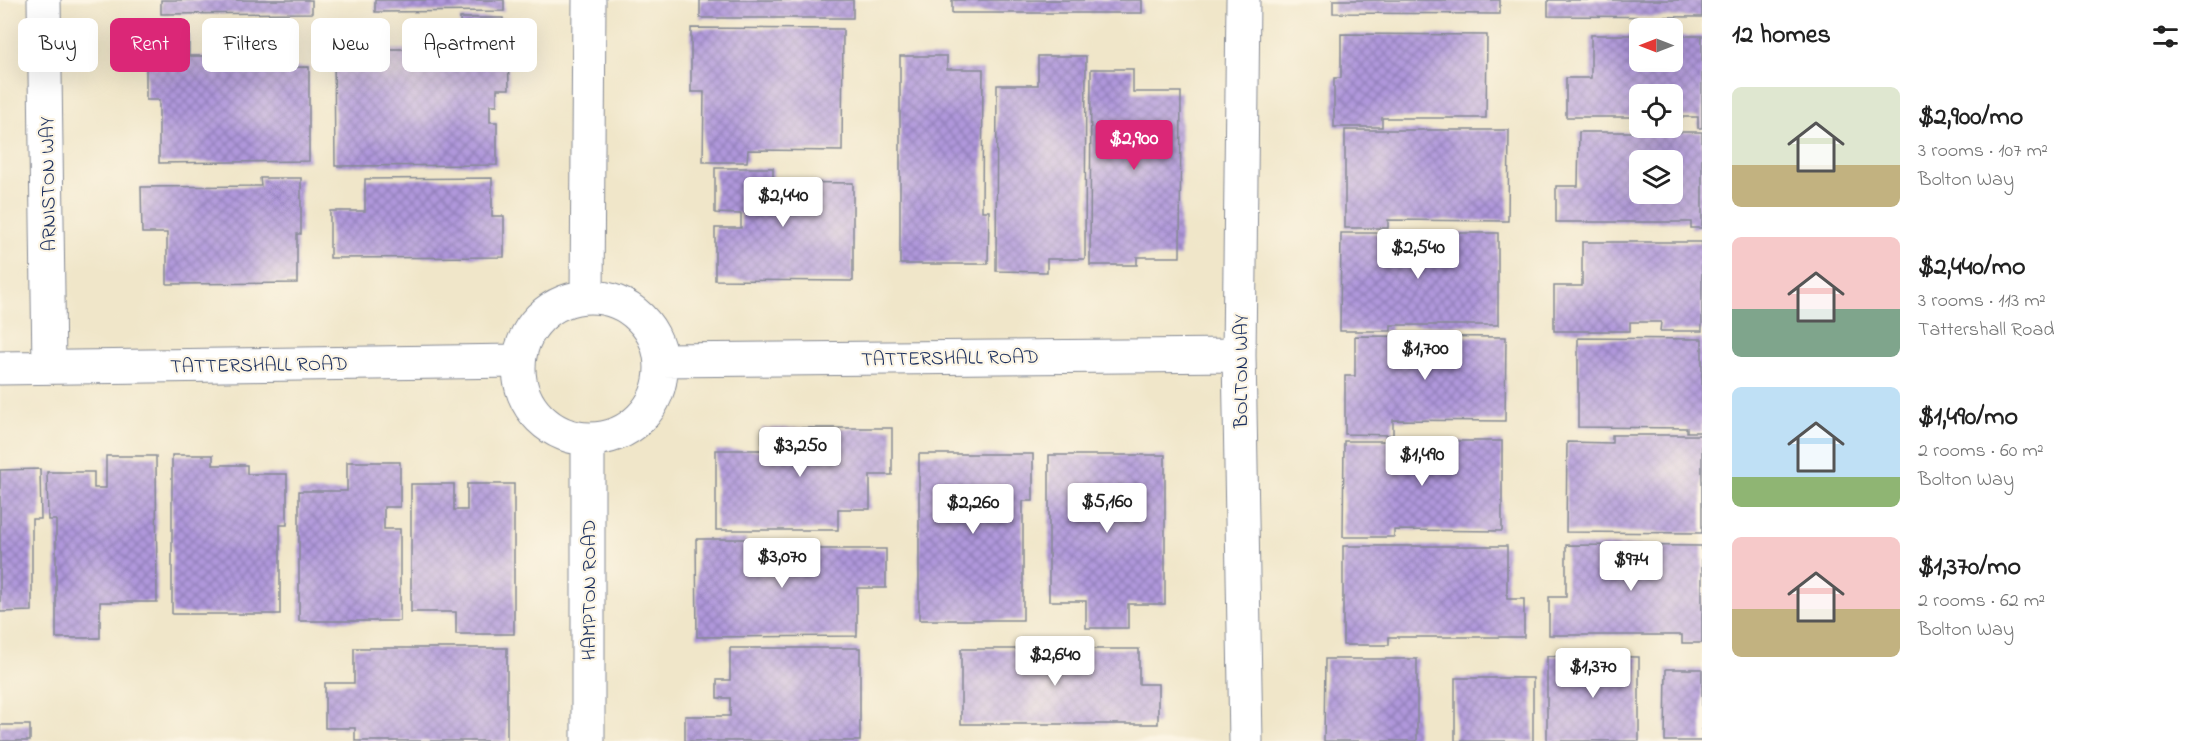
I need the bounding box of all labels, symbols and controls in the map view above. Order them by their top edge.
text: 12 homes [1732,17,1831,55]
chip: Buy [18,18,98,72]
chip: Rent [110,18,190,72]
chip: Filters [202,18,299,72]
chip: New [311,18,390,72]
chip: Apartment [402,18,537,72]
north arrow [1629,18,1683,72]
map controls [1629,18,1683,204]
icon: filters [2149,20,2182,53]
button: locate [1629,84,1683,138]
text: $2,900/mo [1918,99,2023,137]
icon: home [1780,111,1852,183]
street label: ARNISTON WAY [34,116,65,251]
pin: $2,900 [1085,120,1183,171]
text: $2,900 [1110,125,1158,154]
text: 3 rooms · 107 m² [1918,137,2048,166]
button: layers [1629,150,1683,204]
text: Bolton Way [1918,166,2014,195]
pin: $2,440 [734,177,832,228]
text: $2,440 [758,182,808,211]
pin: $2,540 [1369,229,1467,280]
text: $2,540 [1391,234,1445,263]
text: $2,440/mo [1918,249,2026,287]
icon: home [1780,261,1852,333]
text: 3 rooms · 113 m² [1918,287,2046,316]
street label: BOLTON WAY [1228,314,1257,429]
text: Tattershall Road [1918,316,2055,345]
pin: $1,700 [1376,330,1474,381]
text: $1,700 [1401,335,1449,364]
street label: TATTERSHALL ROAD [861,343,1039,376]
street label: TATTERSHALL ROAD [170,350,348,383]
text: $1,490/mo [1918,399,2018,437]
icon: home [1780,411,1852,483]
pin: $3,250 [751,427,849,478]
text: $3,250 [773,432,827,461]
pin: $1,490 [1373,436,1471,487]
text: 2 rooms · 60 m² [1918,437,2044,466]
text: $1,490 [1400,441,1444,470]
text: Bolton Way [1918,466,2014,495]
pin: $5,160 [1058,483,1156,534]
pin: $2,260 [924,484,1022,535]
text: $5,160 [1082,488,1132,517]
text: $2,260 [947,489,999,518]
street label: HAMPTON ROAD [576,520,605,660]
pin: $3,070 [733,538,831,589]
pin: $974 [1595,541,1667,592]
text: $3,070 [757,543,807,572]
text: $974 [1614,546,1648,575]
text: $1,370/mo [1918,549,2021,587]
icon: home [1780,561,1852,633]
text: 2 rooms · 62 m² [1918,587,2045,616]
text: Bolton Way [1918,616,2014,645]
pin: $2,640 [1006,636,1104,687]
text: $2,640 [1029,641,1081,670]
pin: $1,370 [1544,648,1642,699]
text: $1,370 [1569,653,1617,682]

